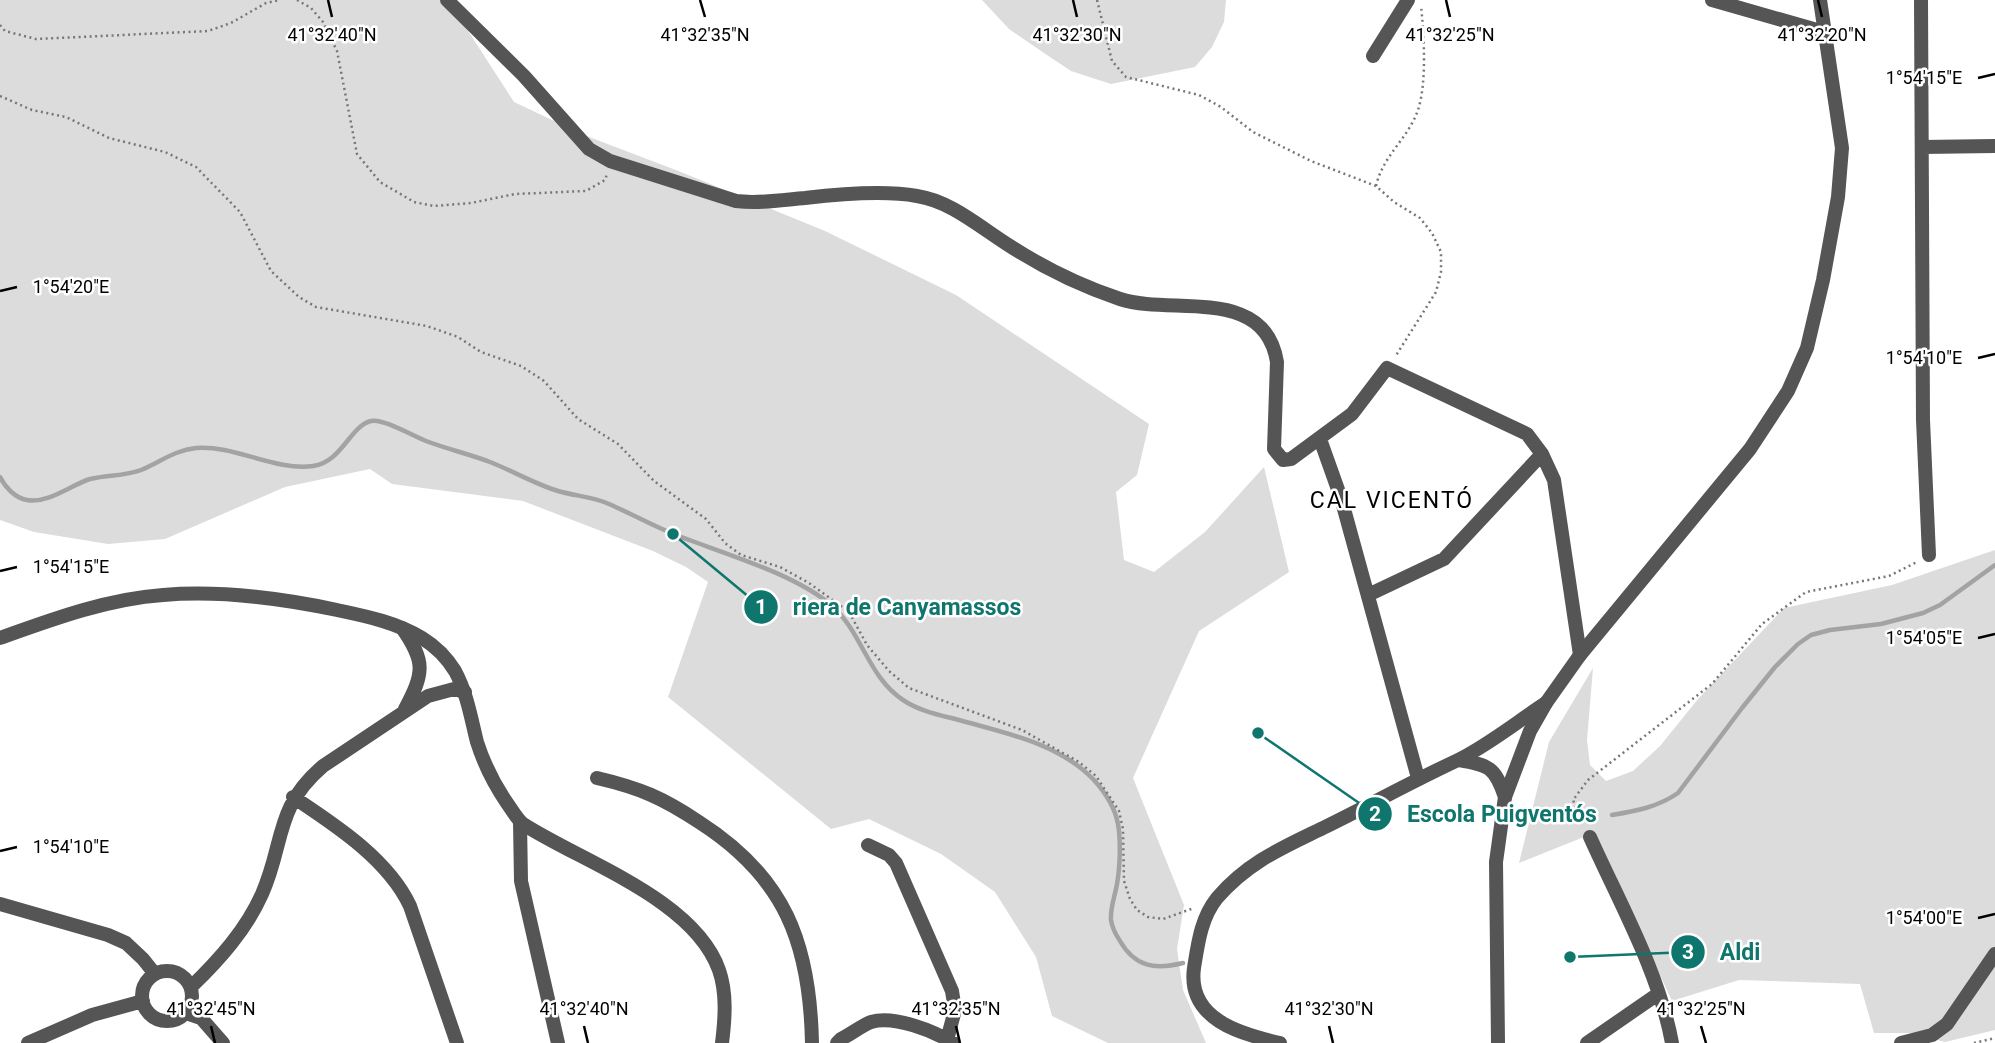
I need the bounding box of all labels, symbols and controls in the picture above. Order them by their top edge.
text: 41°32'40"N [287,24,377,45]
text: 41°32'35"N [660,24,750,45]
text: 41°32'30"N [1032,24,1122,45]
text: 41°32'25"N [1405,24,1495,45]
text: 41°32'20"N [1777,24,1867,45]
text: 1°54'15"E [1886,67,1962,88]
text: 1°54'20"E [33,276,109,297]
text: 1°54'10"E [1886,347,1962,368]
district label: CAL VICENTÓ [1310,486,1474,514]
text: 1°54'15"E [33,556,109,577]
callout: riera de Canyamassos [743,585,1035,629]
text: riera de Canyamassos [793,594,1021,621]
text: 1 [755,595,767,619]
text: 1°54'05"E [1886,627,1962,648]
callout: Escola Puigventós [1358,792,1611,836]
text: Escola Puigventós [1407,801,1597,828]
text: 2 [1369,802,1381,826]
text: 1°54'10"E [33,836,109,857]
text: 1°54'00"E [1886,907,1962,928]
callout: Aldi [1671,930,1775,974]
text: Aldi [1720,939,1760,966]
text: 3 [1682,940,1694,964]
text: 41°32'45"N [166,998,256,1019]
text: 41°32'40"N [539,998,629,1019]
text: 41°32'35"N [911,998,1001,1019]
text: 41°32'30"N [1284,998,1374,1019]
text: 41°32'25"N [1656,998,1746,1019]

